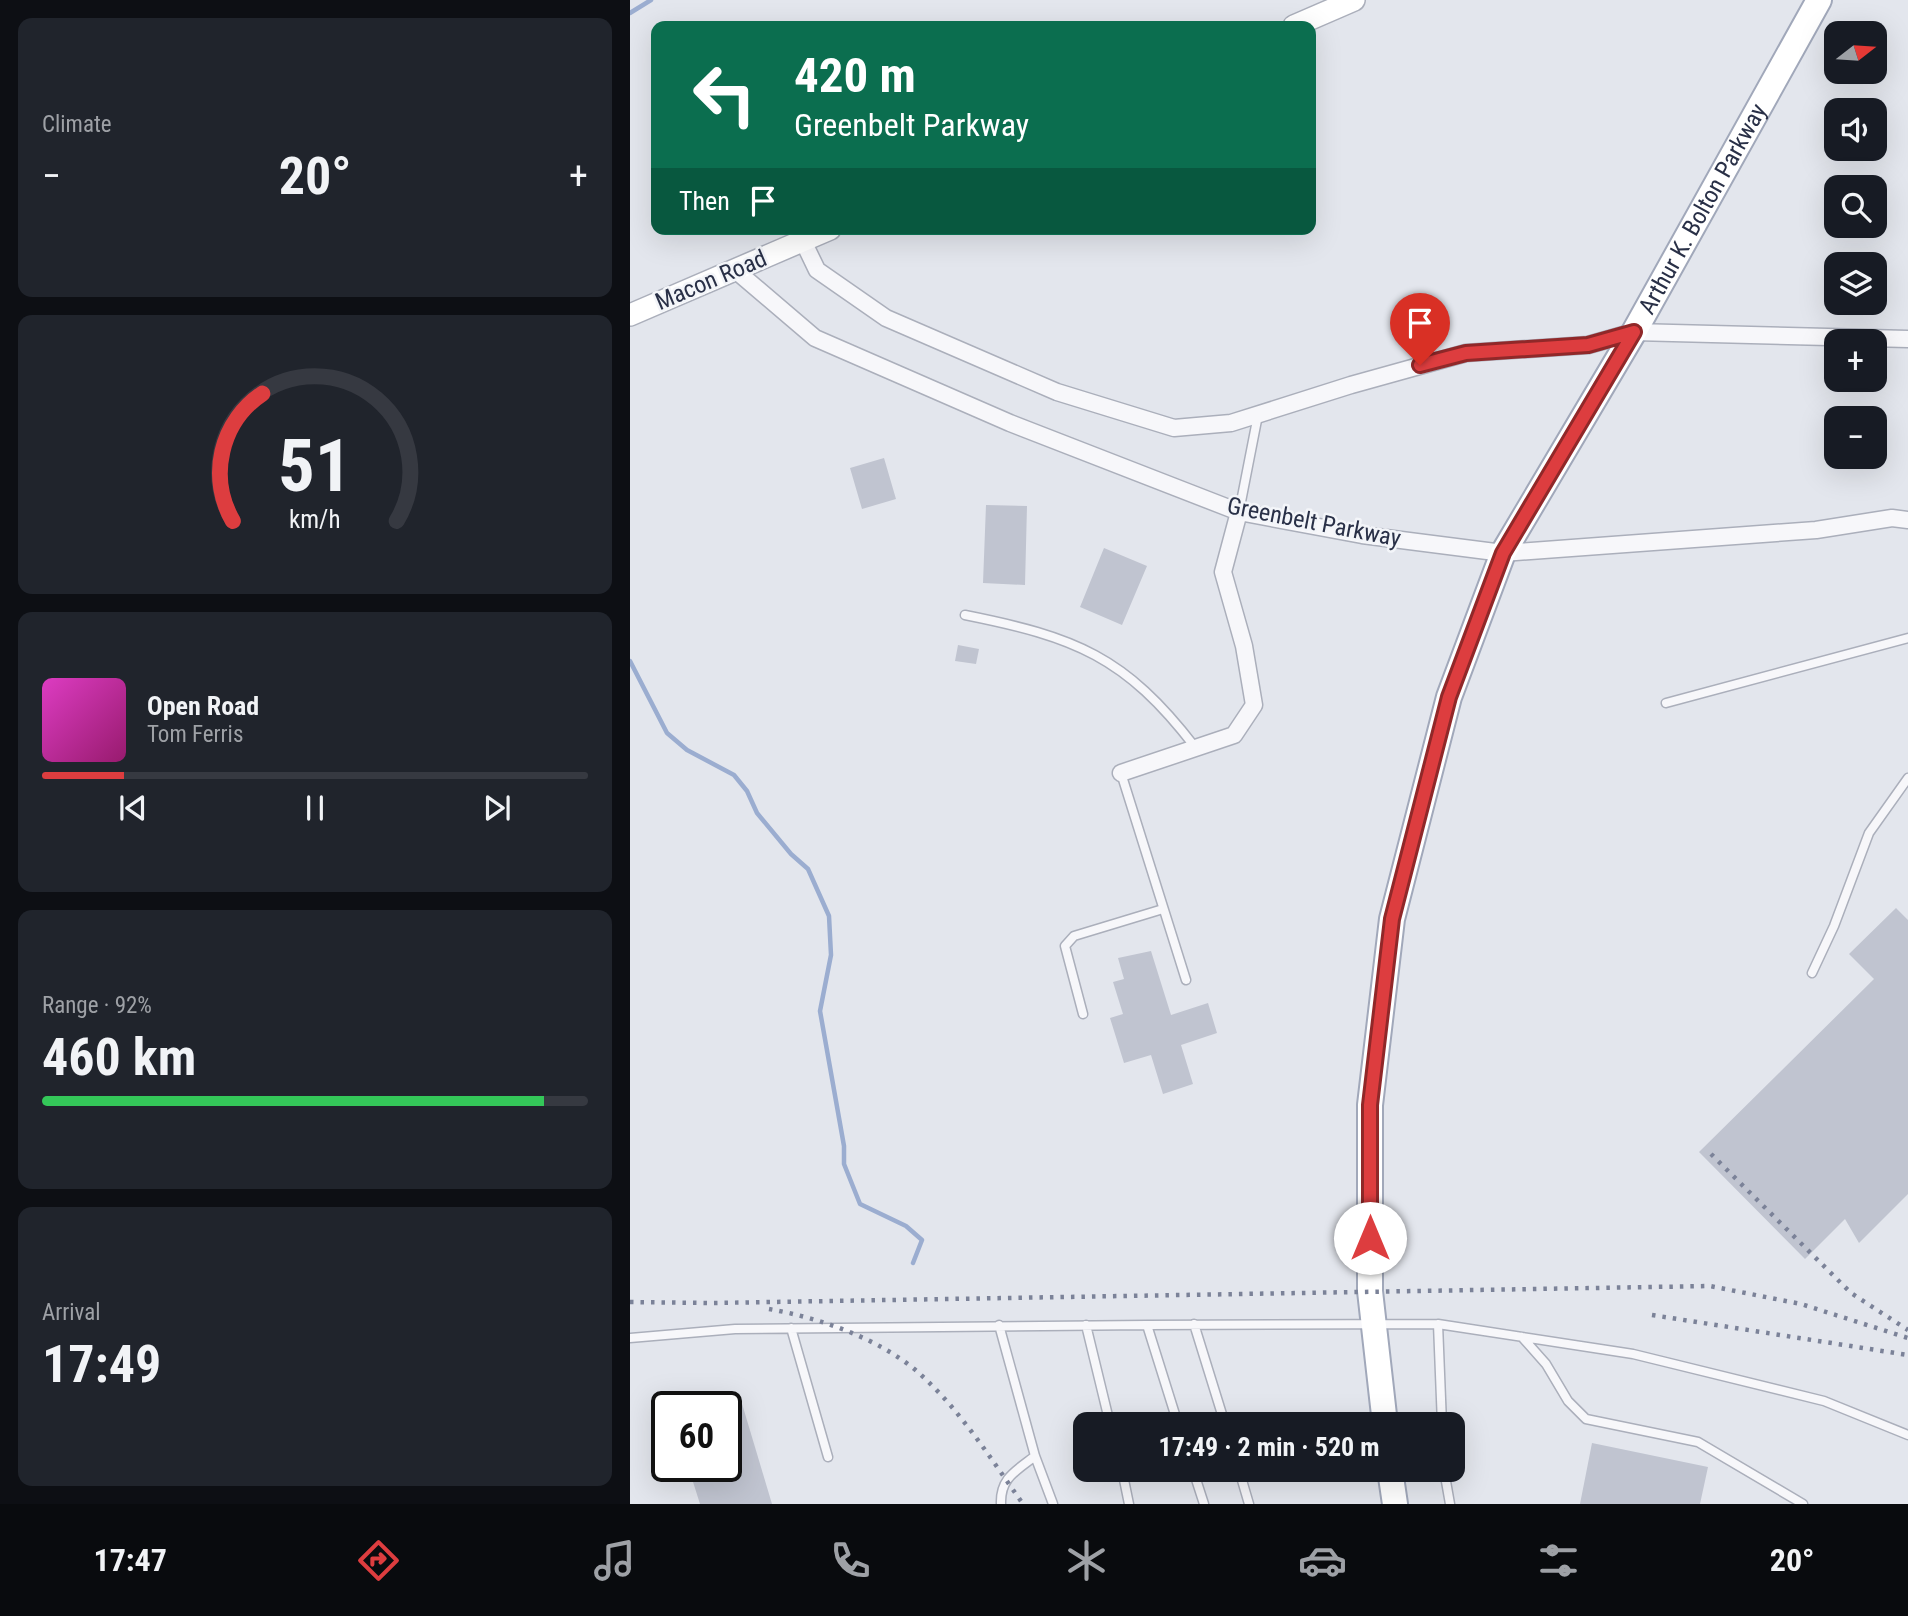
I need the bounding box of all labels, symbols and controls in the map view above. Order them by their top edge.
north arrow [1824,21,1886,84]
map controls [1824,21,1887,469]
text: 420 m [794,47,916,104]
icon: left [679,49,770,140]
button: sound [1824,98,1887,161]
street label: Arthur K. Bolton Parkway [1633,99,1772,319]
text: Greenbelt Parkway [794,106,1029,144]
text: Climate [42,111,112,138]
text: 20° [279,146,351,207]
text: − [42,154,61,198]
text: + [569,154,588,198]
button: search [1824,175,1887,238]
icon: arrive [744,182,782,220]
text: Then [679,186,730,216]
street label: Macon Road [651,244,771,316]
button: layers [1824,252,1887,315]
pin [1390,293,1450,365]
icon: arrive [1401,304,1439,342]
button: + [1824,329,1887,392]
button: − [1824,406,1887,469]
text: 51 [278,423,352,509]
street label: Greenbelt Parkway [1225,491,1403,553]
text: km/h [289,505,341,534]
text: Open Road [147,691,259,721]
text: Tom Ferris [147,721,243,748]
icon: previous [114,789,152,827]
icon: pause [296,789,334,827]
icon: next [478,789,516,827]
text: Range · 92% [42,992,152,1019]
text: 460 km [42,1027,196,1088]
position arrow [1333,1201,1407,1275]
text: Arrival [42,1299,101,1326]
text: 17:49 [42,1334,161,1395]
speed limit sign: 60 [651,1391,742,1482]
text: 17:49 · 2 min · 520 m [1159,1432,1379,1462]
icon: directions [354,1536,403,1585]
icon: music [590,1536,639,1585]
icon: phone [826,1536,875,1585]
icon: climate [1062,1536,1111,1585]
icon: car [1298,1536,1347,1585]
icon: filters [1534,1536,1583,1585]
text: 17:47 [93,1541,167,1579]
text: 20° [1770,1541,1814,1579]

